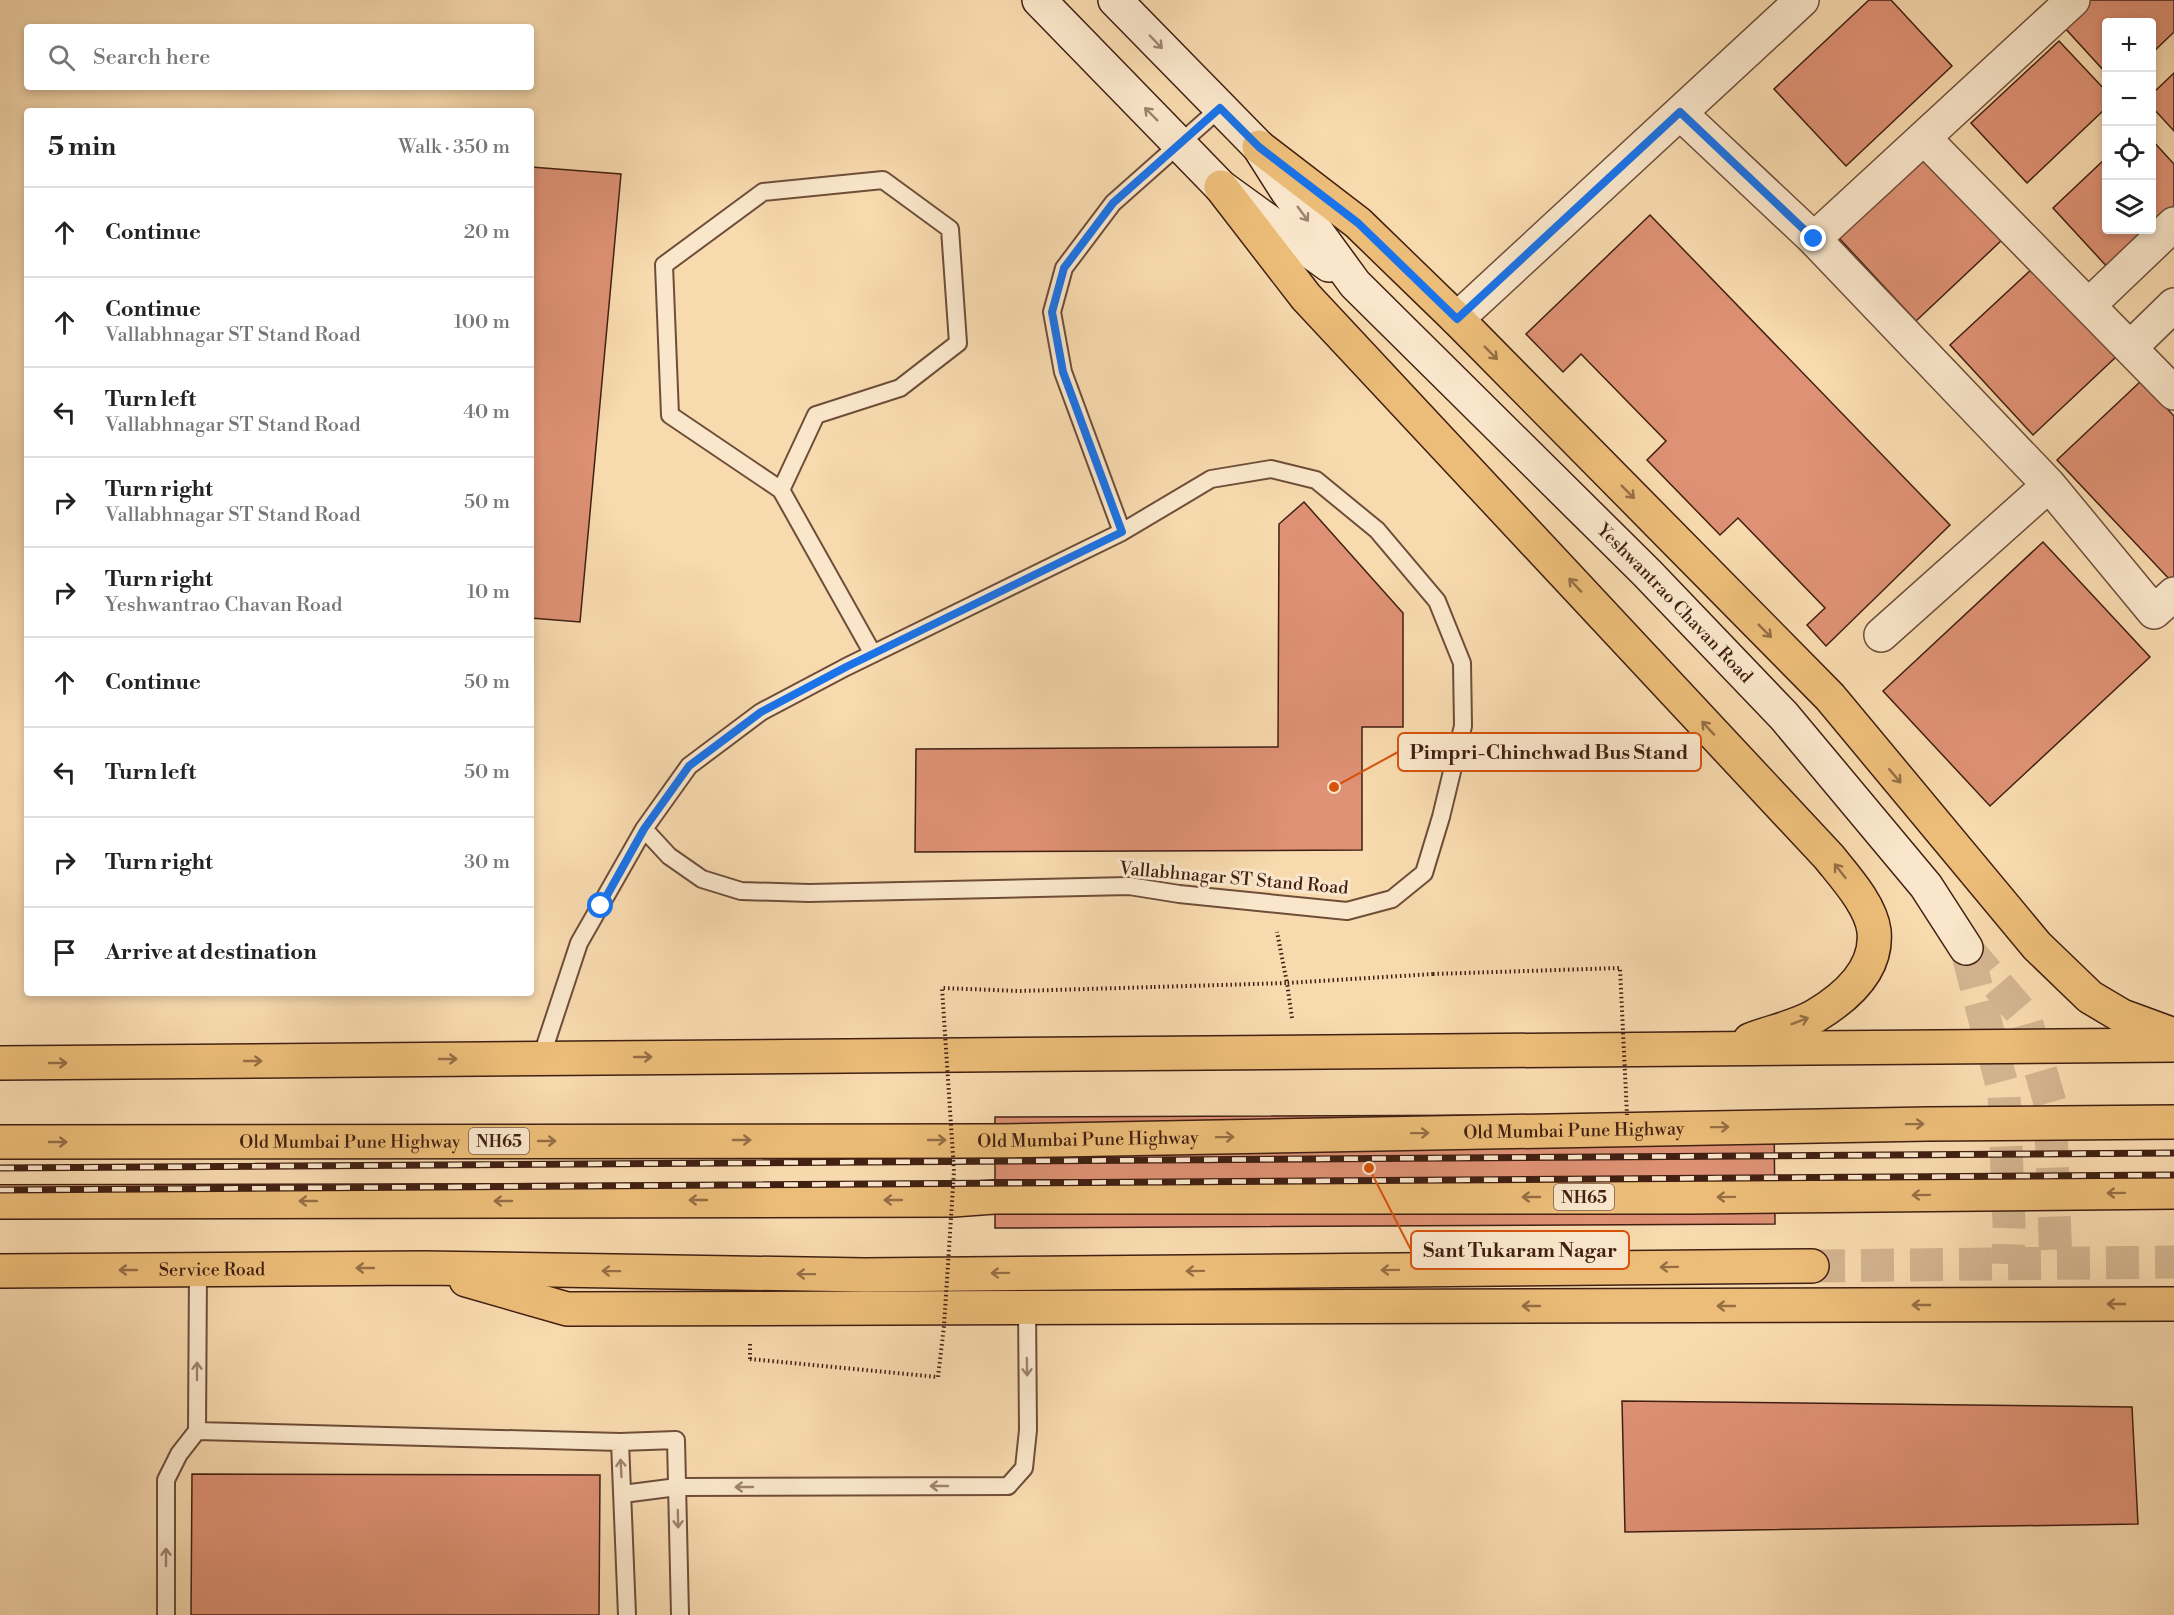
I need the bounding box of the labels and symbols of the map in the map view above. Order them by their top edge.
one-way arrow [1149,34,1163,49]
one-way arrow [1144,107,1159,122]
one-way arrow [1297,205,1310,221]
route end [1800,225,1826,251]
one-way arrow [1484,346,1498,361]
one-way arrow [1621,485,1635,500]
street label: Yeshwantrao Chavan Road [1591,518,1758,689]
one-way arrow [1568,578,1582,593]
one-way arrow [1758,623,1772,638]
one-way arrow [1701,720,1716,735]
callout: Pimpri-Chinchwad Bus Stand [1398,733,1701,771]
text: Pimpri-Chinchwad Bus Stand [1410,741,1689,766]
one-way arrow [1889,768,1902,784]
street label: Vallabhnagar ST Stand Road [1117,857,1350,900]
one-way arrow [1834,864,1847,880]
route start [587,892,613,918]
one-way arrow [1790,1015,1809,1026]
one-way arrow [633,1051,653,1063]
one-way arrow [438,1053,458,1065]
one-way arrow [243,1055,263,1067]
one-way arrow [48,1057,68,1068]
street label: Old Mumbai Pune Highway [1463,1117,1685,1144]
one-way arrow [1904,1118,1924,1130]
one-way arrow [1709,1122,1729,1133]
street label: Old Mumbai Pune Highway [977,1126,1199,1153]
one-way arrow [1409,1127,1429,1139]
road number: NH65 [469,1128,529,1154]
street label: Old Mumbai Pune Highway [239,1131,461,1154]
one-way arrow [1214,1131,1234,1142]
one-way arrow [732,1134,752,1146]
one-way arrow [927,1134,947,1146]
one-way arrow [537,1135,557,1147]
one-way arrow [48,1136,68,1148]
road number: NH65 [1554,1184,1614,1210]
one-way arrow [2106,1187,2126,1198]
one-way arrow [1911,1189,1931,1201]
one-way arrow [1521,1191,1541,1203]
one-way arrow [1716,1191,1736,1203]
one-way arrow [689,1194,709,1206]
one-way arrow [884,1194,904,1206]
one-way arrow [299,1195,319,1207]
one-way arrow [494,1195,514,1207]
callout: Sant Tukaram Nagar [1411,1231,1629,1269]
text: Sant Tukaram Nagar [1423,1239,1617,1264]
street label: Service Road [159,1258,266,1282]
one-way arrow [1660,1261,1680,1273]
one-way arrow [356,1263,376,1274]
one-way arrow [119,1264,139,1276]
one-way arrow [1381,1264,1401,1276]
one-way arrow [602,1265,622,1277]
one-way arrow [1186,1266,1206,1277]
one-way arrow [991,1267,1011,1279]
one-way arrow [797,1268,817,1280]
one-way arrow [2106,1298,2126,1310]
one-way arrow [1911,1299,1931,1311]
one-way arrow [1521,1300,1541,1312]
one-way arrow [1716,1300,1736,1312]
one-way arrow [1022,1356,1033,1376]
one-way arrow [191,1361,203,1381]
one-way arrow [616,1458,627,1478]
one-way arrow [929,1480,949,1492]
one-way arrow [734,1481,754,1493]
one-way arrow [672,1509,683,1529]
one-way arrow [160,1547,172,1567]

